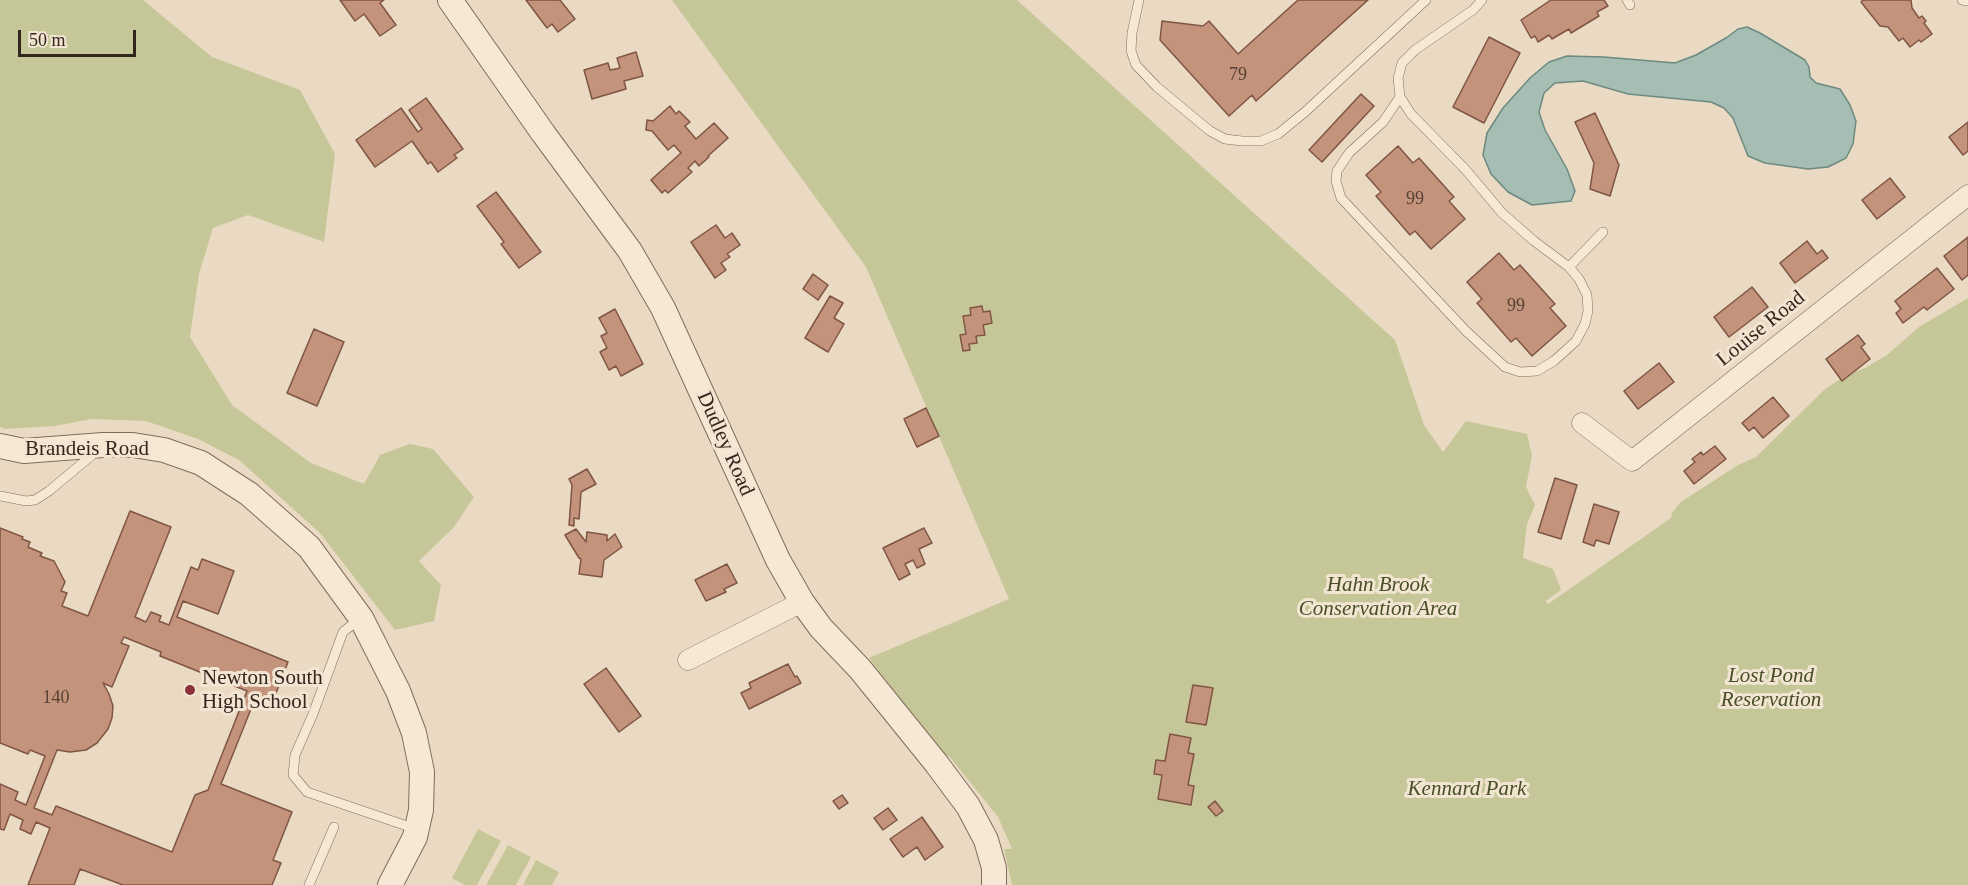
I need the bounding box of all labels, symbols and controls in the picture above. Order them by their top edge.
scale bar [21,18,140,56]
text: 50 m [29,30,66,50]
house number: 79 [1229,64,1247,86]
house number: 99 [1406,188,1424,210]
street label: Louise Road [1712,286,1810,372]
house number: 99 [1507,295,1525,317]
street label: Dudley Road [691,388,759,500]
street label: Brandeis Road [25,436,149,462]
park label: Hahn Brook Conservation Area [1299,572,1457,622]
park label: Lost Pond Reservation [1721,663,1821,713]
place label: Newton South High School [202,665,323,715]
marker: Newton South High School [183,683,197,697]
house number: 140 [42,687,70,709]
park label: Kennard Park [1408,776,1526,802]

